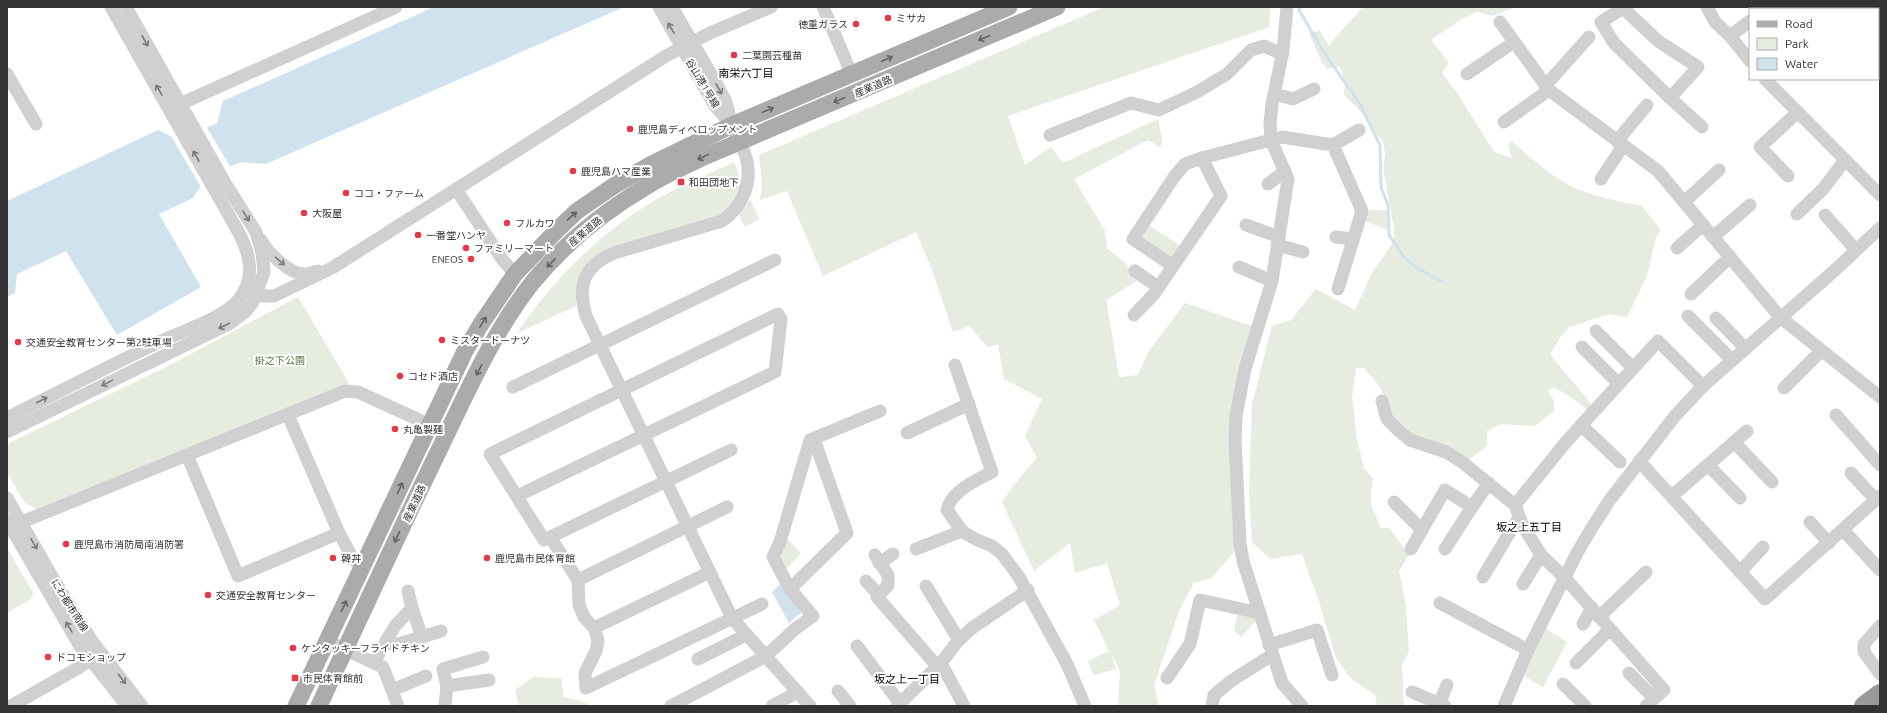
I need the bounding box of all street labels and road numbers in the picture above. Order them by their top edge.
street label: 谷山港1号線 [684,57,722,110]
street label: 産業道路 [853,74,894,99]
street label: 産業道路 [566,214,604,248]
street label: 産業道路 [401,483,428,524]
street label: にわ都市南線 [49,577,90,634]

